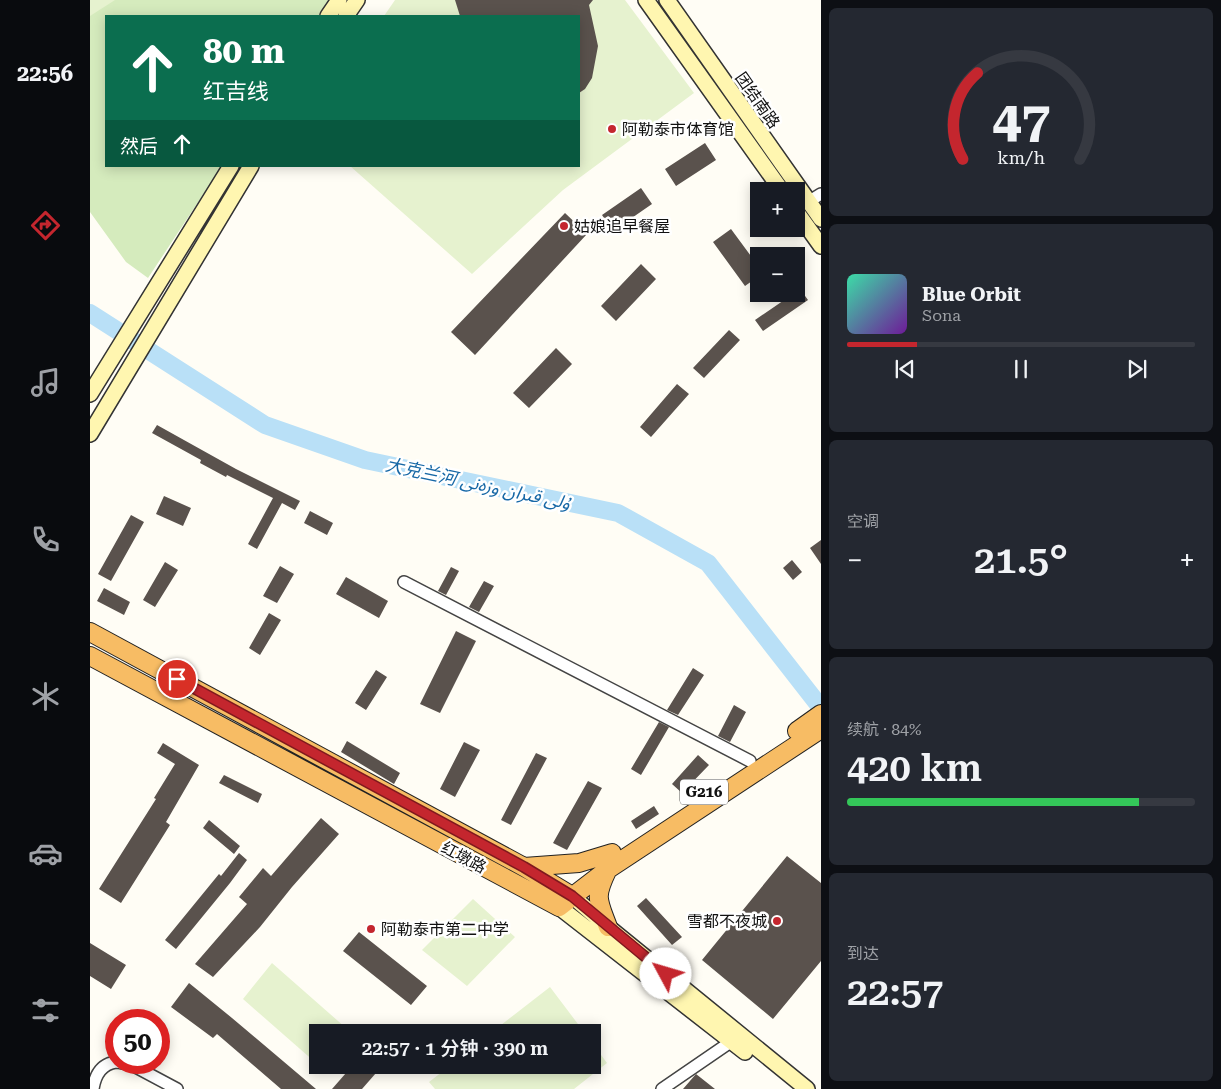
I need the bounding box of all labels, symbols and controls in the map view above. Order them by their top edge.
text: 80 m [203,31,285,72]
icon: ahead [120,35,185,100]
text: 22:56 [17,61,73,86]
street label: 团结南路 [731,69,784,132]
text: 红吉线 [203,79,269,104]
text: 47 [992,90,1050,151]
place label: 阿勒泰市体育馆 [622,120,734,139]
marker: 阿勒泰市体育馆 [606,123,618,135]
icon: ahead [168,130,196,158]
text: 然后 [120,135,158,158]
text: km/h [997,147,1045,168]
map controls [750,182,805,302]
button: + [750,182,805,237]
icon: directions [28,208,63,243]
place label: 姑娘追早餐屋 [574,217,670,236]
marker: 姑娘追早餐屋 [558,220,570,232]
button: − [750,247,805,302]
text: Blue Orbit [922,283,1021,306]
text: Sona [922,306,961,325]
icon: previous [891,355,919,383]
icon: pause [1007,355,1035,383]
icon: next [1123,355,1151,383]
icon: music [28,365,63,400]
water label: 大克兰河 ۇلى قىران وزەنى [384,454,573,515]
text: 空调 [847,512,879,531]
icon: phone [28,522,63,557]
text: 21.5° [974,538,1068,582]
text: − [847,544,863,577]
text: + [1179,544,1195,577]
pin [156,658,198,700]
icon: arrive [163,665,191,693]
icon: climate [28,679,63,714]
text: 续航 · 84% [847,720,922,739]
text: 420 km [847,746,982,790]
road number: G216 [680,780,728,804]
icon: car [28,836,63,871]
street label: 红墩路 [438,838,489,877]
place label: 雪都不夜城 [687,912,767,931]
marker: 雪都不夜城 [771,915,783,927]
place label: 阿勒泰市第二中学 [381,920,509,939]
marker: 阿勒泰市第二中学 [365,923,377,935]
text: 到达 [847,944,879,963]
position arrow [639,947,691,999]
text: 22:57 [847,970,943,1014]
icon: filters [28,993,63,1028]
speed limit sign: 50 [105,1009,170,1074]
text: 22:57 · 1 分钟 · 390 m [362,1037,548,1060]

